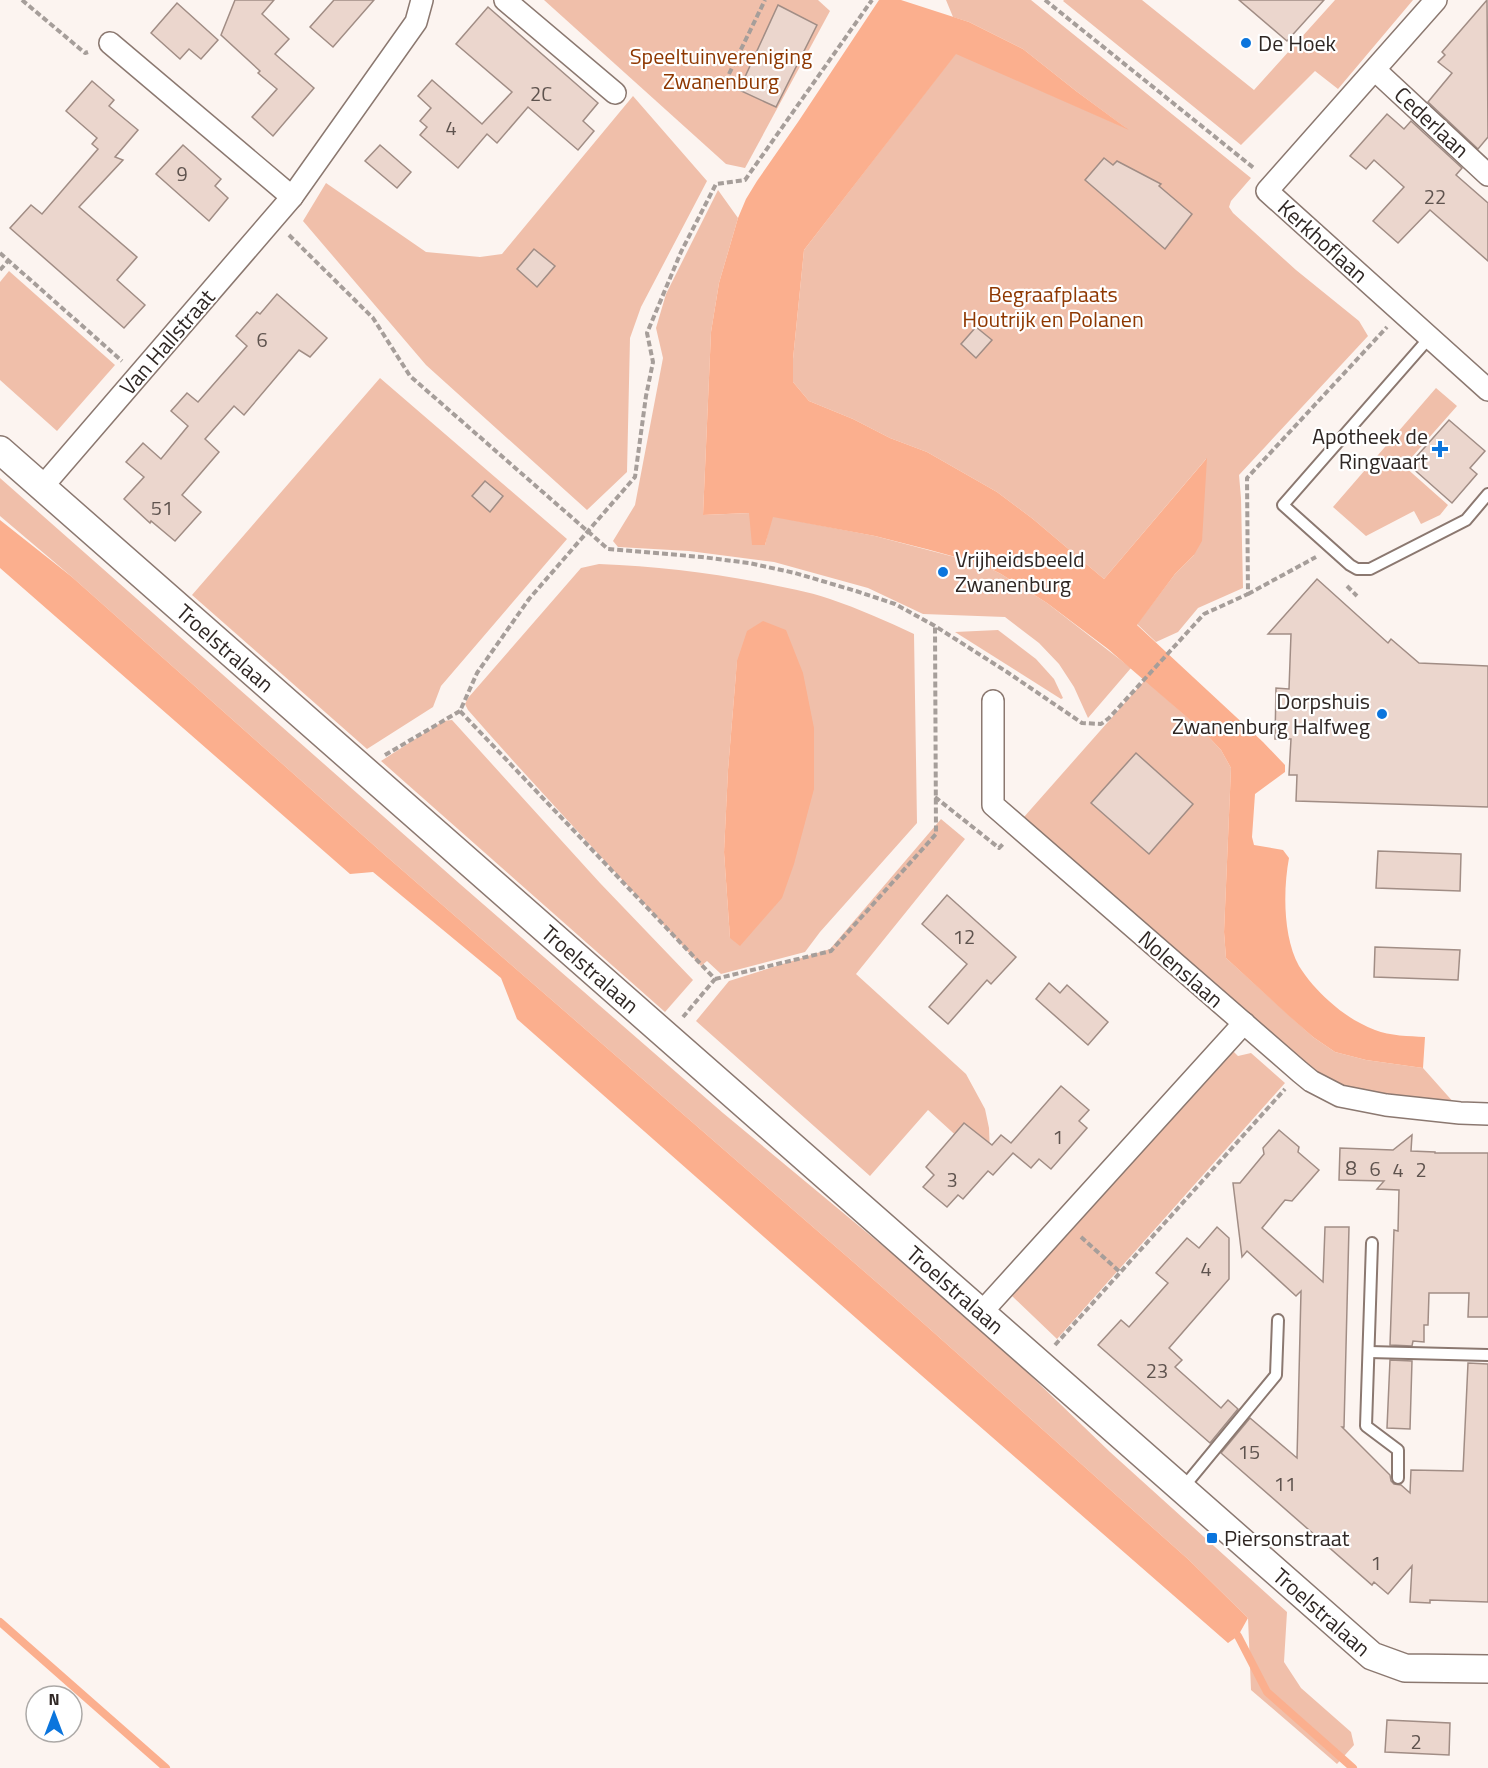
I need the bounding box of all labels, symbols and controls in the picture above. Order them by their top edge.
place label: De Hoek [1258,26,1337,60]
marker: De Hoek [1239,36,1253,50]
park label: Speeltuinvereniging Zwanenburg [630,39,812,98]
house number: 2C [530,78,552,109]
street label: Cederlaan [1387,78,1477,166]
house number: 4 [445,112,457,143]
house number: 9 [176,158,188,189]
house number: 22 [1424,181,1446,212]
street label: Kerkhoflaan [1270,191,1376,291]
park label: Begraafplaats Houtrijk en Polanen [962,277,1144,336]
street label: Van Hallstraat [111,281,223,403]
house number: 6 [256,324,268,355]
place label: Apotheek de Ringvaart [1312,419,1428,478]
marker: Apotheek de Ringvaart [1433,442,1447,456]
house number: 51 [151,492,173,523]
place label: Vrijheidsbeeld Zwanenburg [955,542,1085,601]
marker: Vrijheidsbeeld Zwanenburg [936,565,950,579]
street label: Troelstralaan [169,596,282,701]
place label: Dorpshuis Zwanenburg Halfweg [1172,684,1370,743]
marker: Dorpshuis Zwanenburg Halfweg [1375,707,1389,721]
street label: Troelstralaan [534,916,647,1021]
house number: 12 [953,921,975,952]
street label: Nolenslaan [1131,922,1231,1016]
house number: 1 [1052,1121,1064,1152]
house number: 8 [1345,1152,1357,1183]
house number: 6 [1369,1153,1381,1184]
house number: 4 [1392,1154,1404,1185]
house number: 2 [1415,1154,1427,1185]
house number: 3 [946,1164,958,1195]
street label: Troelstralaan [899,1237,1012,1342]
house number: 4 [1200,1253,1212,1284]
house number: 23 [1146,1355,1168,1386]
house number: 15 [1238,1436,1260,1467]
house number: 11 [1274,1468,1296,1499]
place label: Piersonstraat [1224,1521,1350,1555]
marker: Piersonstraat [1205,1531,1219,1545]
house number: 1 [1370,1547,1382,1578]
street label: Troelstralaan [1265,1559,1378,1665]
north arrow [24,1684,84,1744]
text: N [48,1687,60,1711]
house number: 2 [1410,1726,1422,1757]

